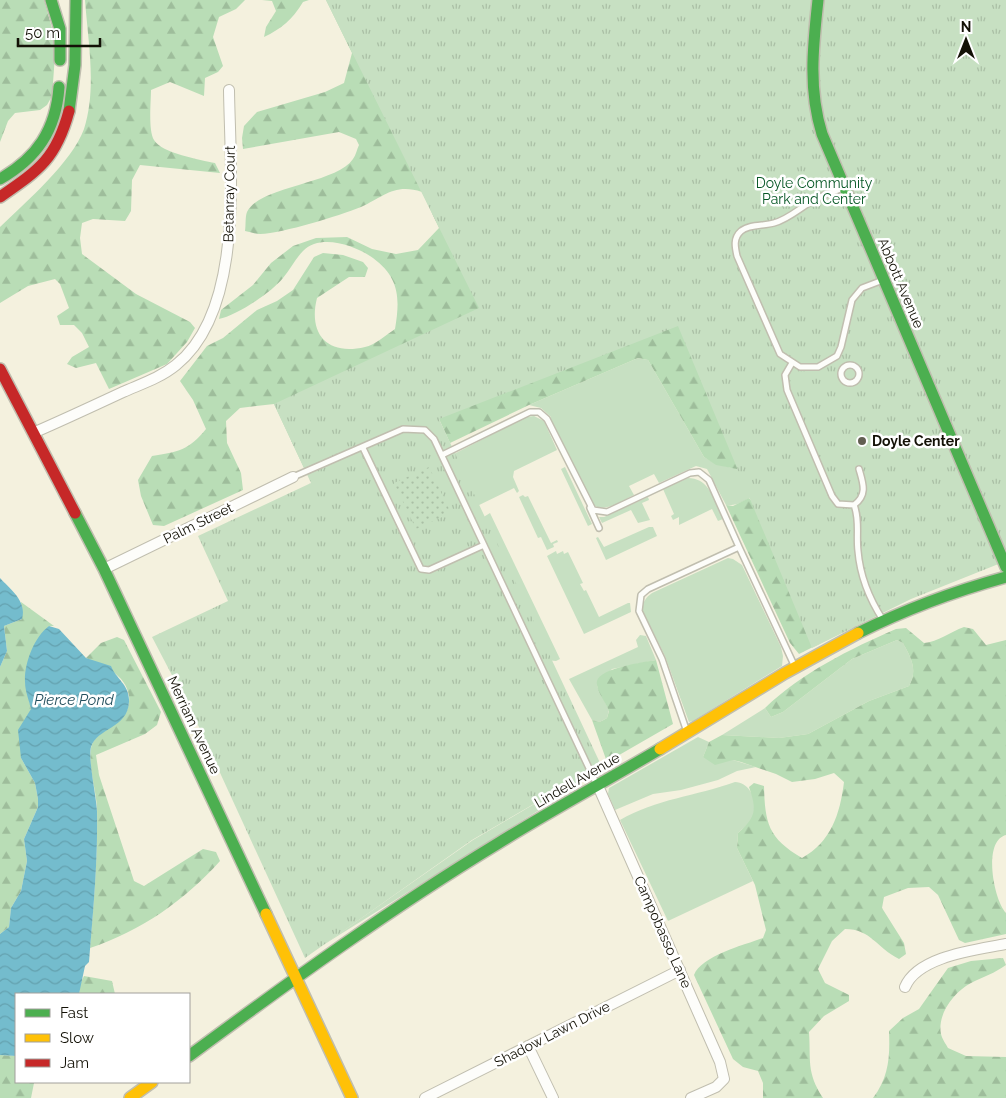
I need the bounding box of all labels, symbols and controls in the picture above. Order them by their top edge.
scale bar [18,15,100,47]
north arrow [941,15,991,65]
text: N [961,19,971,35]
text: 50 m [25,24,60,42]
street label: Betanray Court [220,145,238,243]
park label: Doyle Community Park and Center [756,175,873,207]
street label: Abbott Avenue [875,235,927,331]
place label: Doyle Center [872,433,960,449]
marker: Doyle Center [856,435,868,447]
street label: Palm Street [161,499,236,547]
street label: Merriam Avenue [164,674,224,776]
water label: Pierce Pond [34,691,115,709]
street label: Lindell Avenue [532,749,622,811]
street label: Campobasso Lane [631,874,695,990]
legend [15,993,190,1083]
street label: Shadow Lawn Drive [491,998,613,1070]
text: Fast [60,1004,88,1022]
text: Slow [60,1029,94,1047]
text: Jam [60,1054,89,1072]

